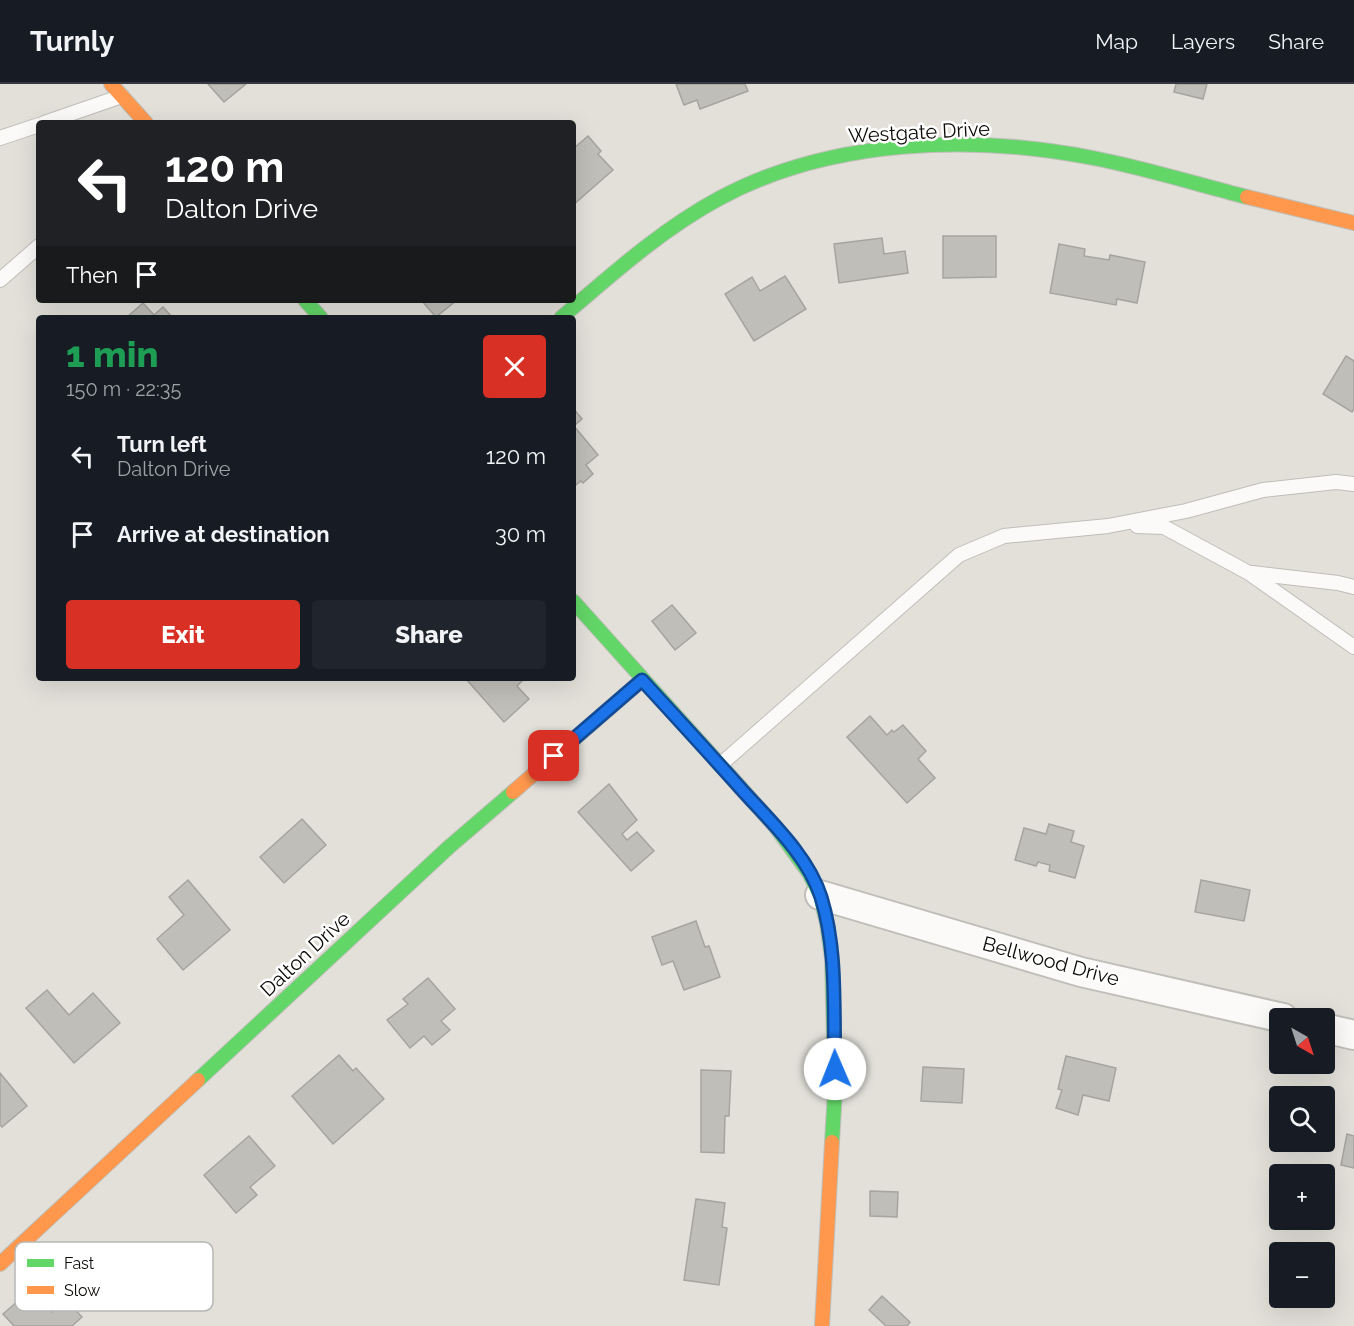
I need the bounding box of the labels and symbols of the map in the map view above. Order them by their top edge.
street label: Westgate Drive [848,116,991,148]
pin [528,730,579,781]
street label: Dalton Drive [255,906,355,1001]
street label: Bellwood Drive [980,931,1122,991]
north arrow [1269,1008,1335,1074]
position arrow [803,1037,867,1101]
legend [15,1242,213,1311]
text: Fast [64,1254,95,1273]
text: Slow [64,1281,100,1300]

